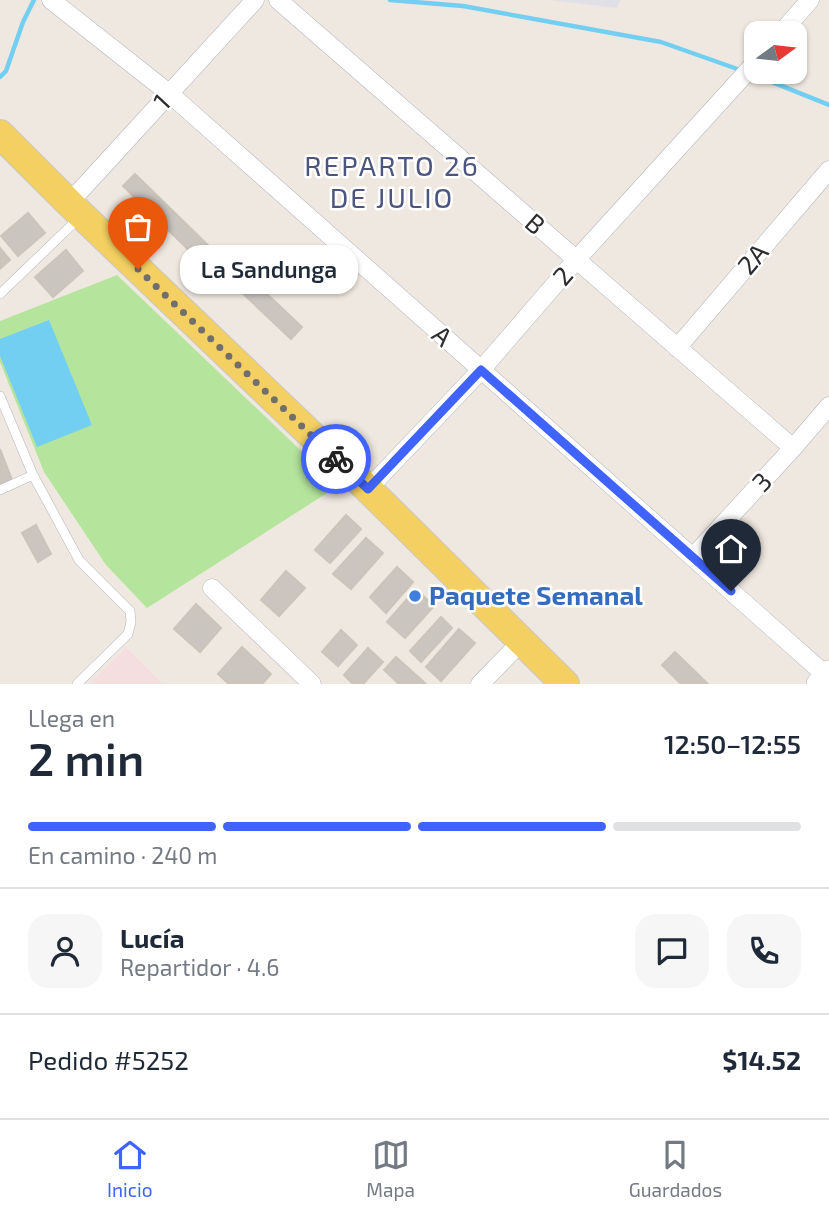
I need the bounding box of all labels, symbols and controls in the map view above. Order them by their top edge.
north arrow [744,21,807,84]
map controls [744,21,807,84]
street label: 1 [146,87,176,115]
district label: REPARTO 26 DE JULIO [304,148,480,214]
pin [108,197,168,269]
street label: B [520,206,552,240]
icon: bag [119,208,157,246]
street label: 2A [730,236,774,280]
callout: La Sandunga [180,244,358,294]
text: La Sandunga [201,255,337,283]
street label: 2 [545,259,578,291]
street label: A [427,318,459,352]
courier [301,424,371,494]
icon: bike [317,440,355,478]
street label: 3 [745,465,777,497]
pin [701,519,761,591]
icon: home [712,530,750,568]
place label: Paquete Semanal [429,579,643,610]
marker: Paquete Semanal [407,588,423,604]
text: Llega en [28,704,115,732]
text: 12:50–12:55 [664,728,801,759]
text: 2 min [28,730,144,785]
text: En camino · 240 m [28,841,217,869]
button: person [28,914,102,988]
button: chat [635,914,709,988]
button: phone [727,914,801,988]
text: Lucía [120,922,185,953]
text: Repartidor · 4.6 [120,953,279,981]
text: Pedido #5252 [28,1044,189,1075]
text: $14.52 [722,1044,801,1075]
tab: Inicio [107,1136,152,1201]
tab: Mapa [366,1136,415,1201]
tab: Guardados [629,1136,722,1201]

